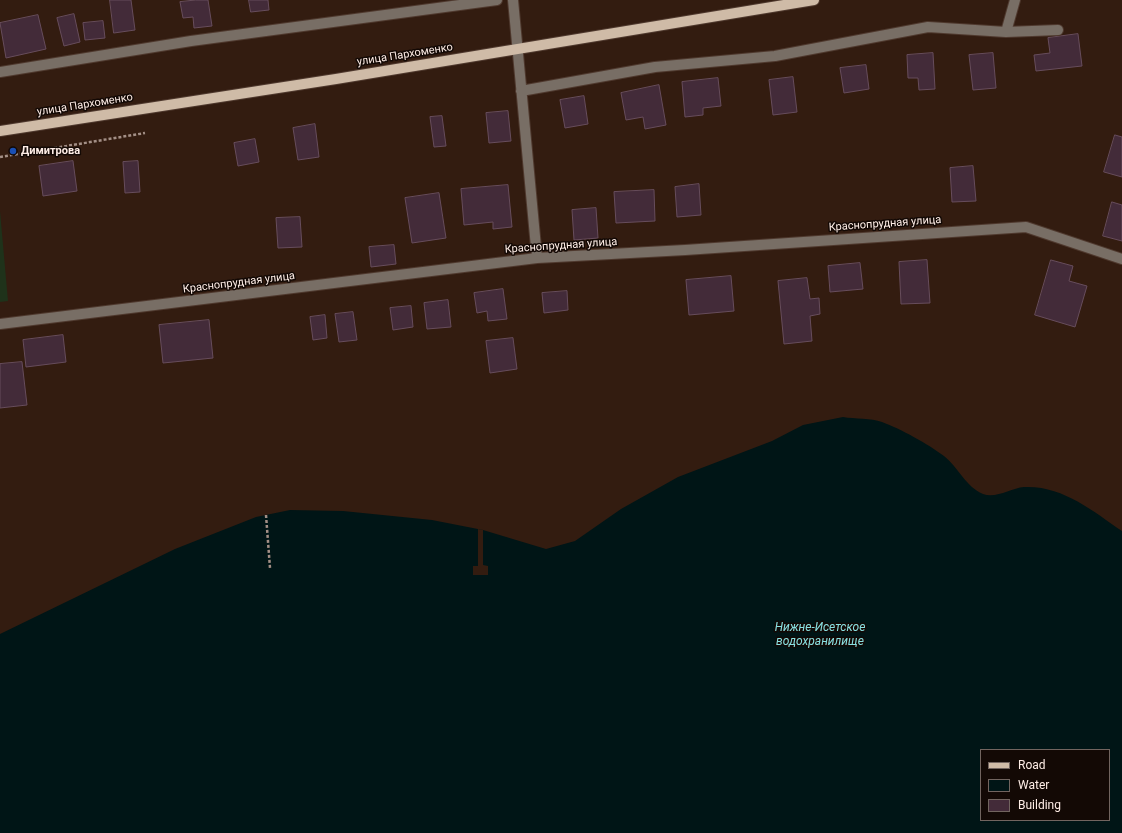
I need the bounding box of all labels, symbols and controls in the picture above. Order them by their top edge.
street label: улица Пархоменко [356,41,454,69]
street label: улица Пархоменко [36,91,134,119]
place label: Димитрова [21,144,80,158]
marker: Димитрова [8,146,18,156]
street label: Краснопрудная улица [828,213,942,235]
street label: Краснопрудная улица [504,235,618,257]
street label: Краснопрудная улица [182,270,296,296]
water label: Нижне-Исетское водохранилище [775,621,865,649]
legend [980,749,1110,821]
text: Road [1018,758,1046,772]
text: Water [1018,778,1049,792]
text: Building [1018,798,1061,812]

